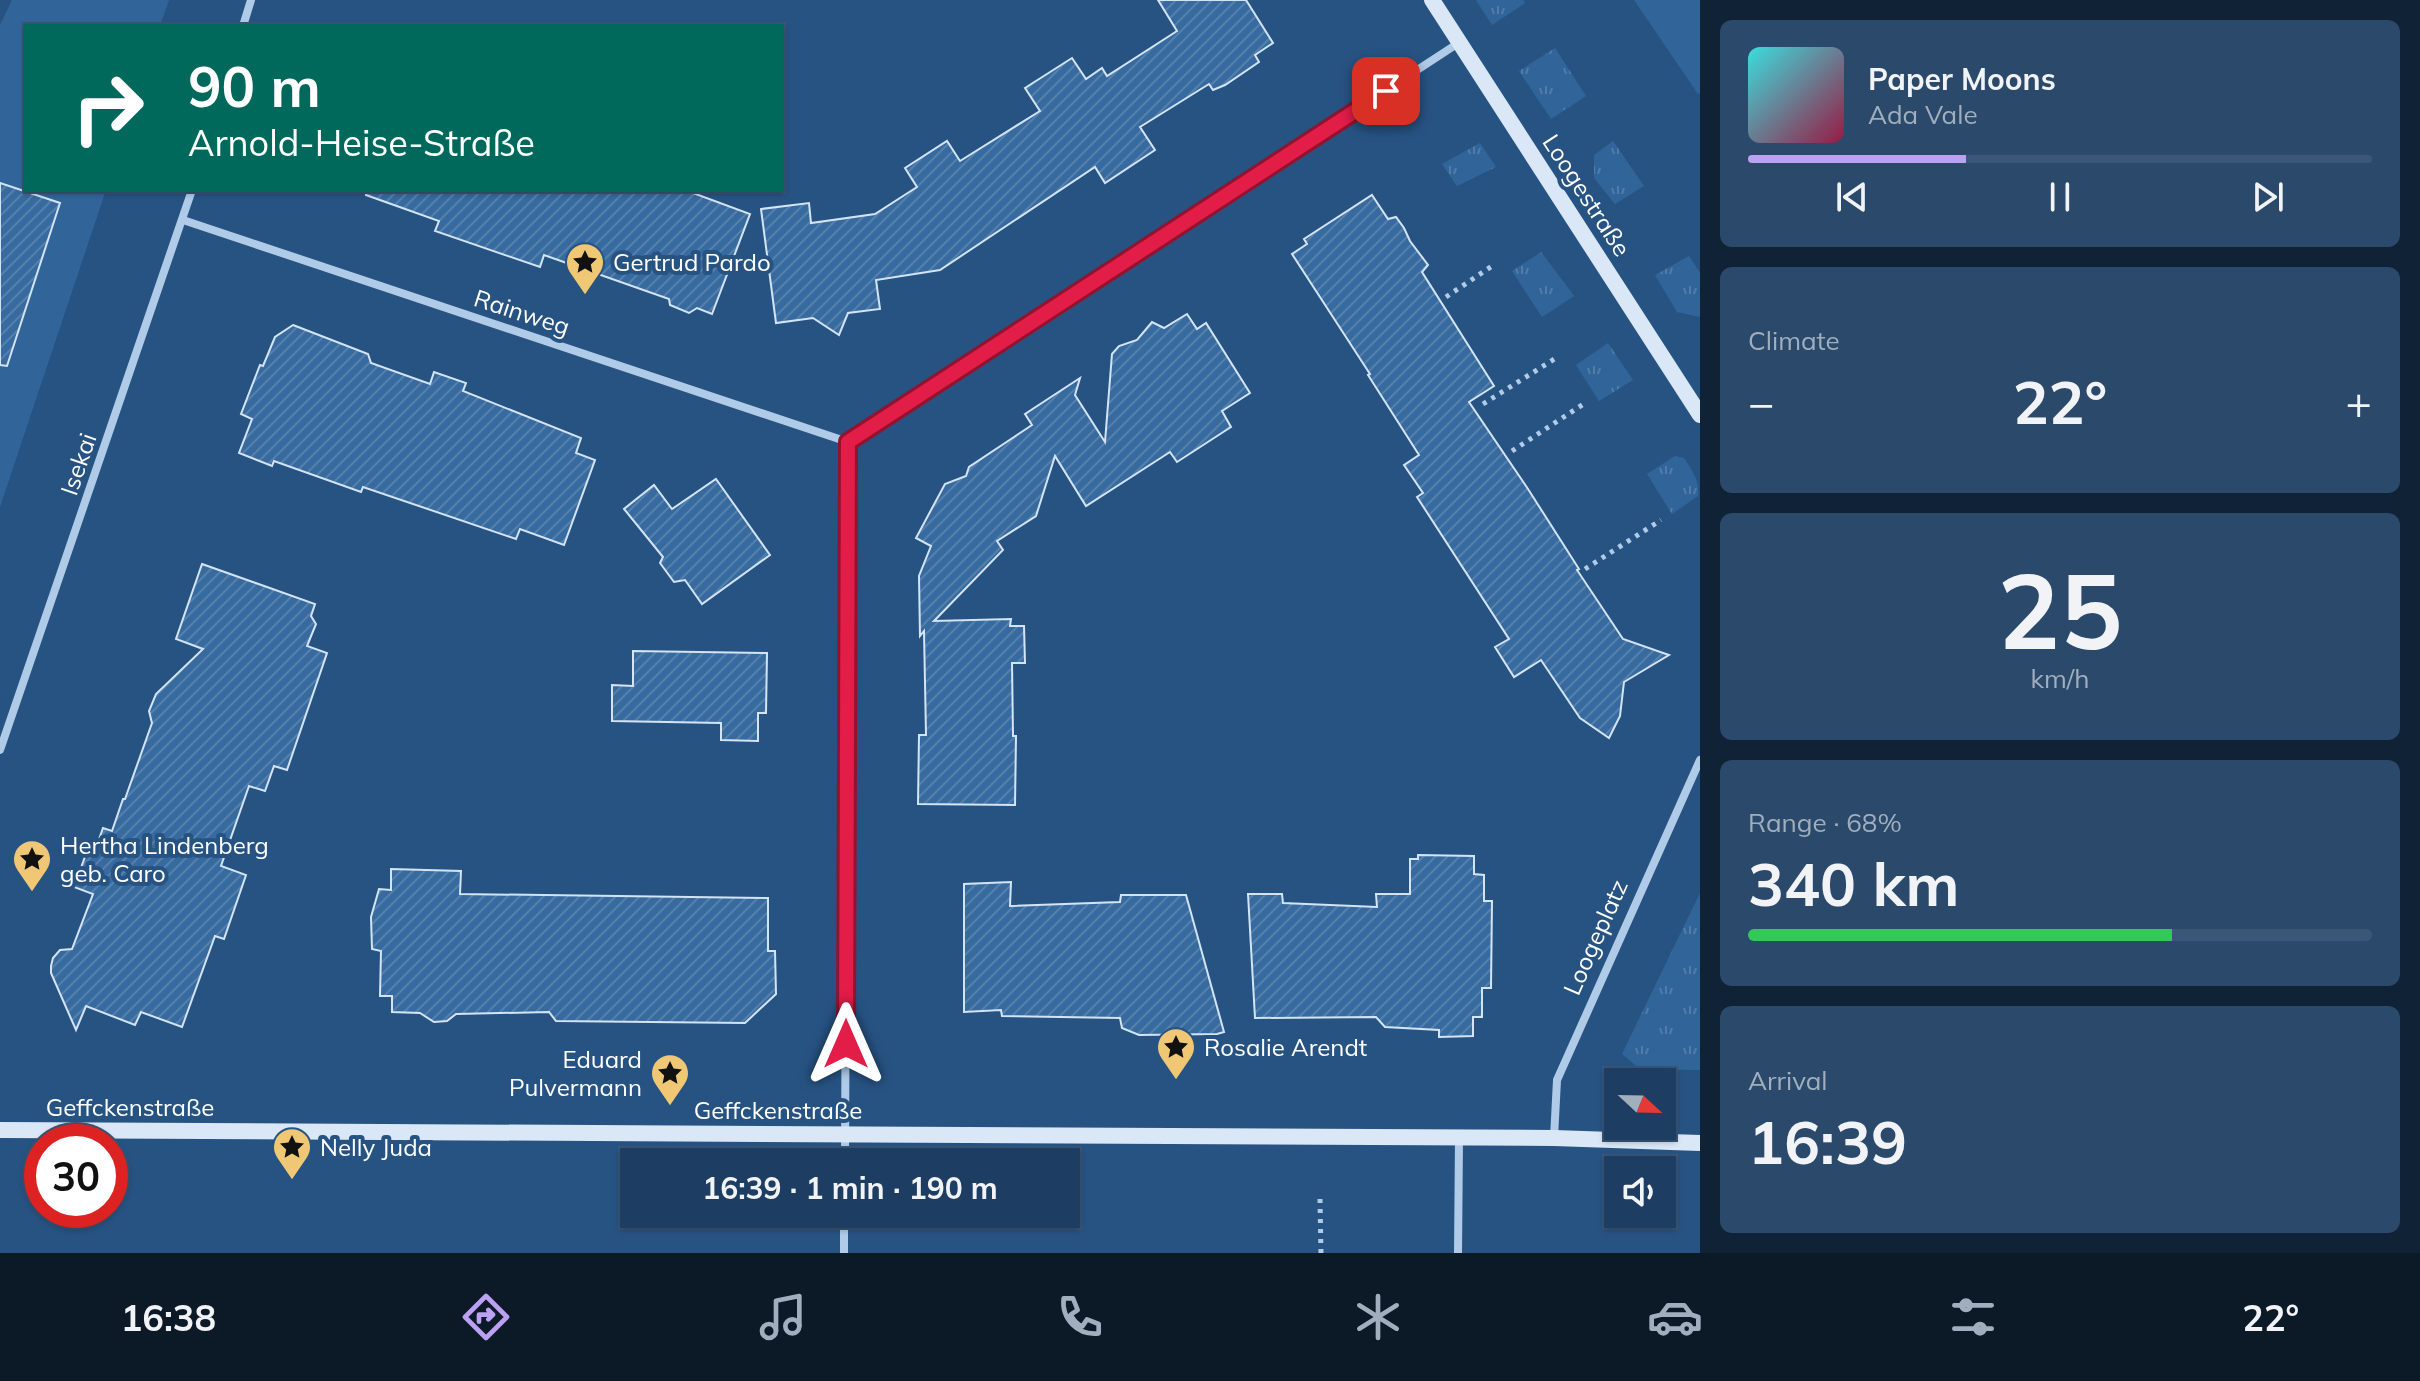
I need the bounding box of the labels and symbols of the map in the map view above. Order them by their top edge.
pin [1352,57,1420,125]
street label: Loogestraße [1536,128,1638,262]
place icon: Gertrud Pardo [564,241,606,296]
place label: Gertrud Pardo [613,247,771,277]
street label: Rainweg [470,282,574,342]
street label: Isekai [53,429,103,499]
place label: Hertha Lindenberg geb. Caro [60,830,269,888]
place icon: Hertha Lindenberg geb. Caro [11,838,53,893]
street label: Loogeplatz [1556,875,1634,999]
position arrow [804,1002,888,1086]
place icon: Rosalie Arendt [1155,1026,1197,1081]
place label: Rosalie Arendt [1204,1032,1367,1062]
place label: Eduard Pulvermann [509,1044,642,1102]
place icon: Eduard Pulvermann [649,1052,691,1107]
north arrow [1604,1068,1676,1140]
street label: Geffckenstraße [46,1092,214,1122]
street label: Geffckenstraße [694,1095,862,1125]
speed limit sign: 30 [24,1124,128,1228]
place icon: Nelly Juda [271,1126,313,1181]
place label: Nelly Juda [320,1132,432,1162]

